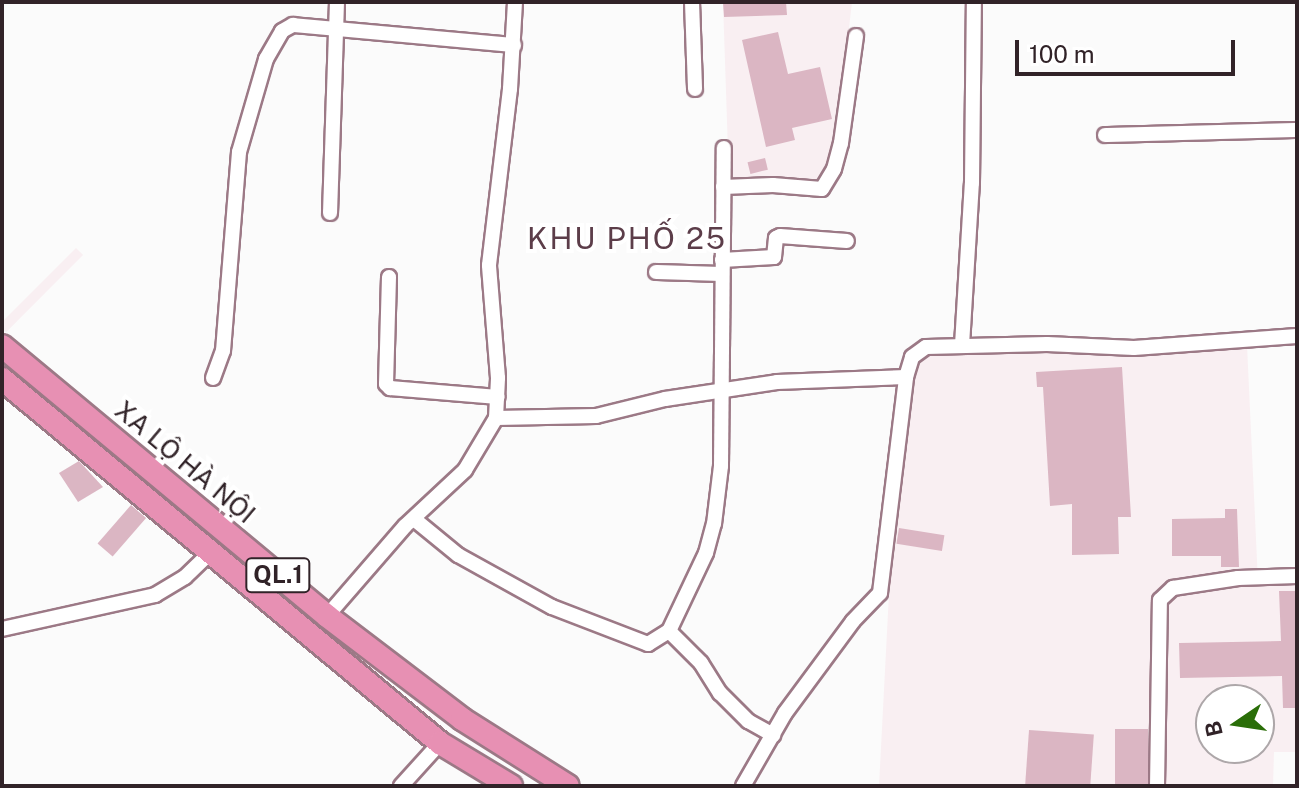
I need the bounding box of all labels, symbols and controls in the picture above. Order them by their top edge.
scale bar [1019,24,1239,74]
text: 100 m [1029,40,1095,68]
district label: KHU PHỐ 25 [527,220,727,256]
street label: XA LỘ HÀ NỘI [109,394,261,530]
road number: QL.1 [244,555,312,595]
north arrow [1195,684,1275,764]
text: B [1199,719,1228,739]

